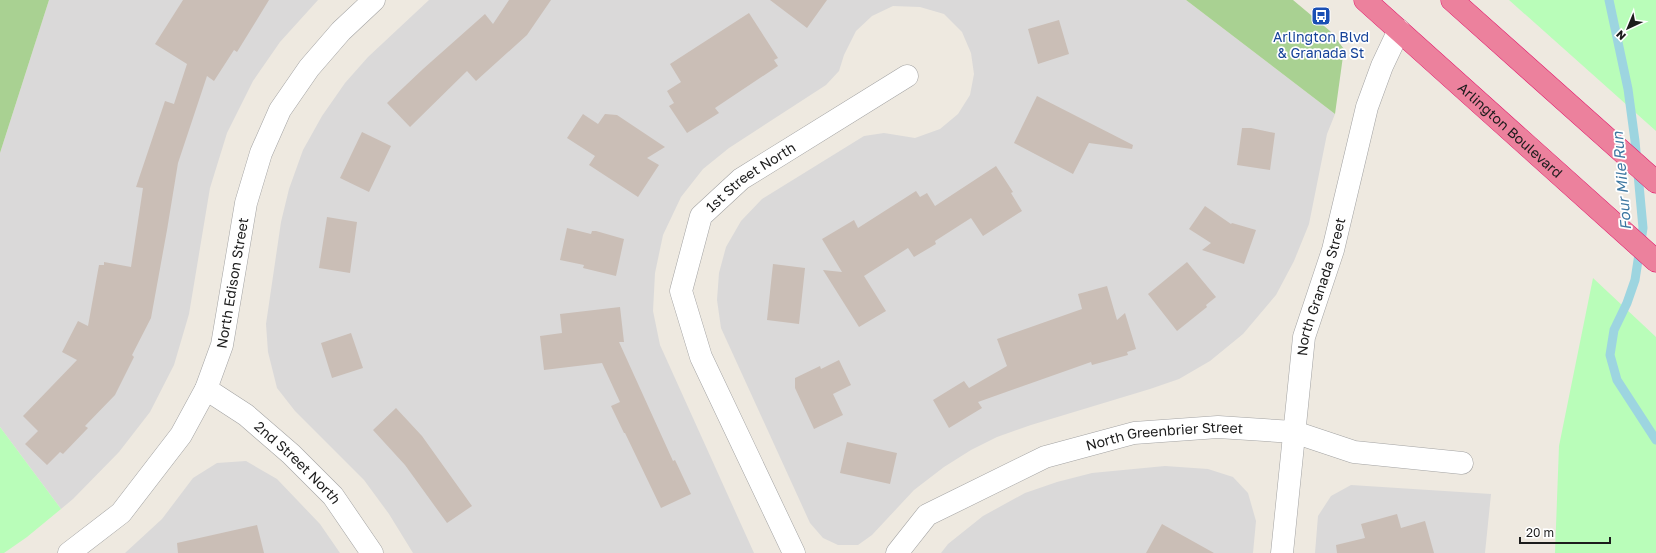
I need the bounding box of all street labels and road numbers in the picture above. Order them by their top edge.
street label: Arlington Boulevard [1455,79,1566,181]
street label: 1st Street North [702,138,798,215]
street label: North Edison Street [213,216,251,350]
street label: North Granada Street [1293,216,1348,357]
street label: 2nd Street North [251,417,345,507]
street label: North Greenbrier Street [1084,418,1244,454]

